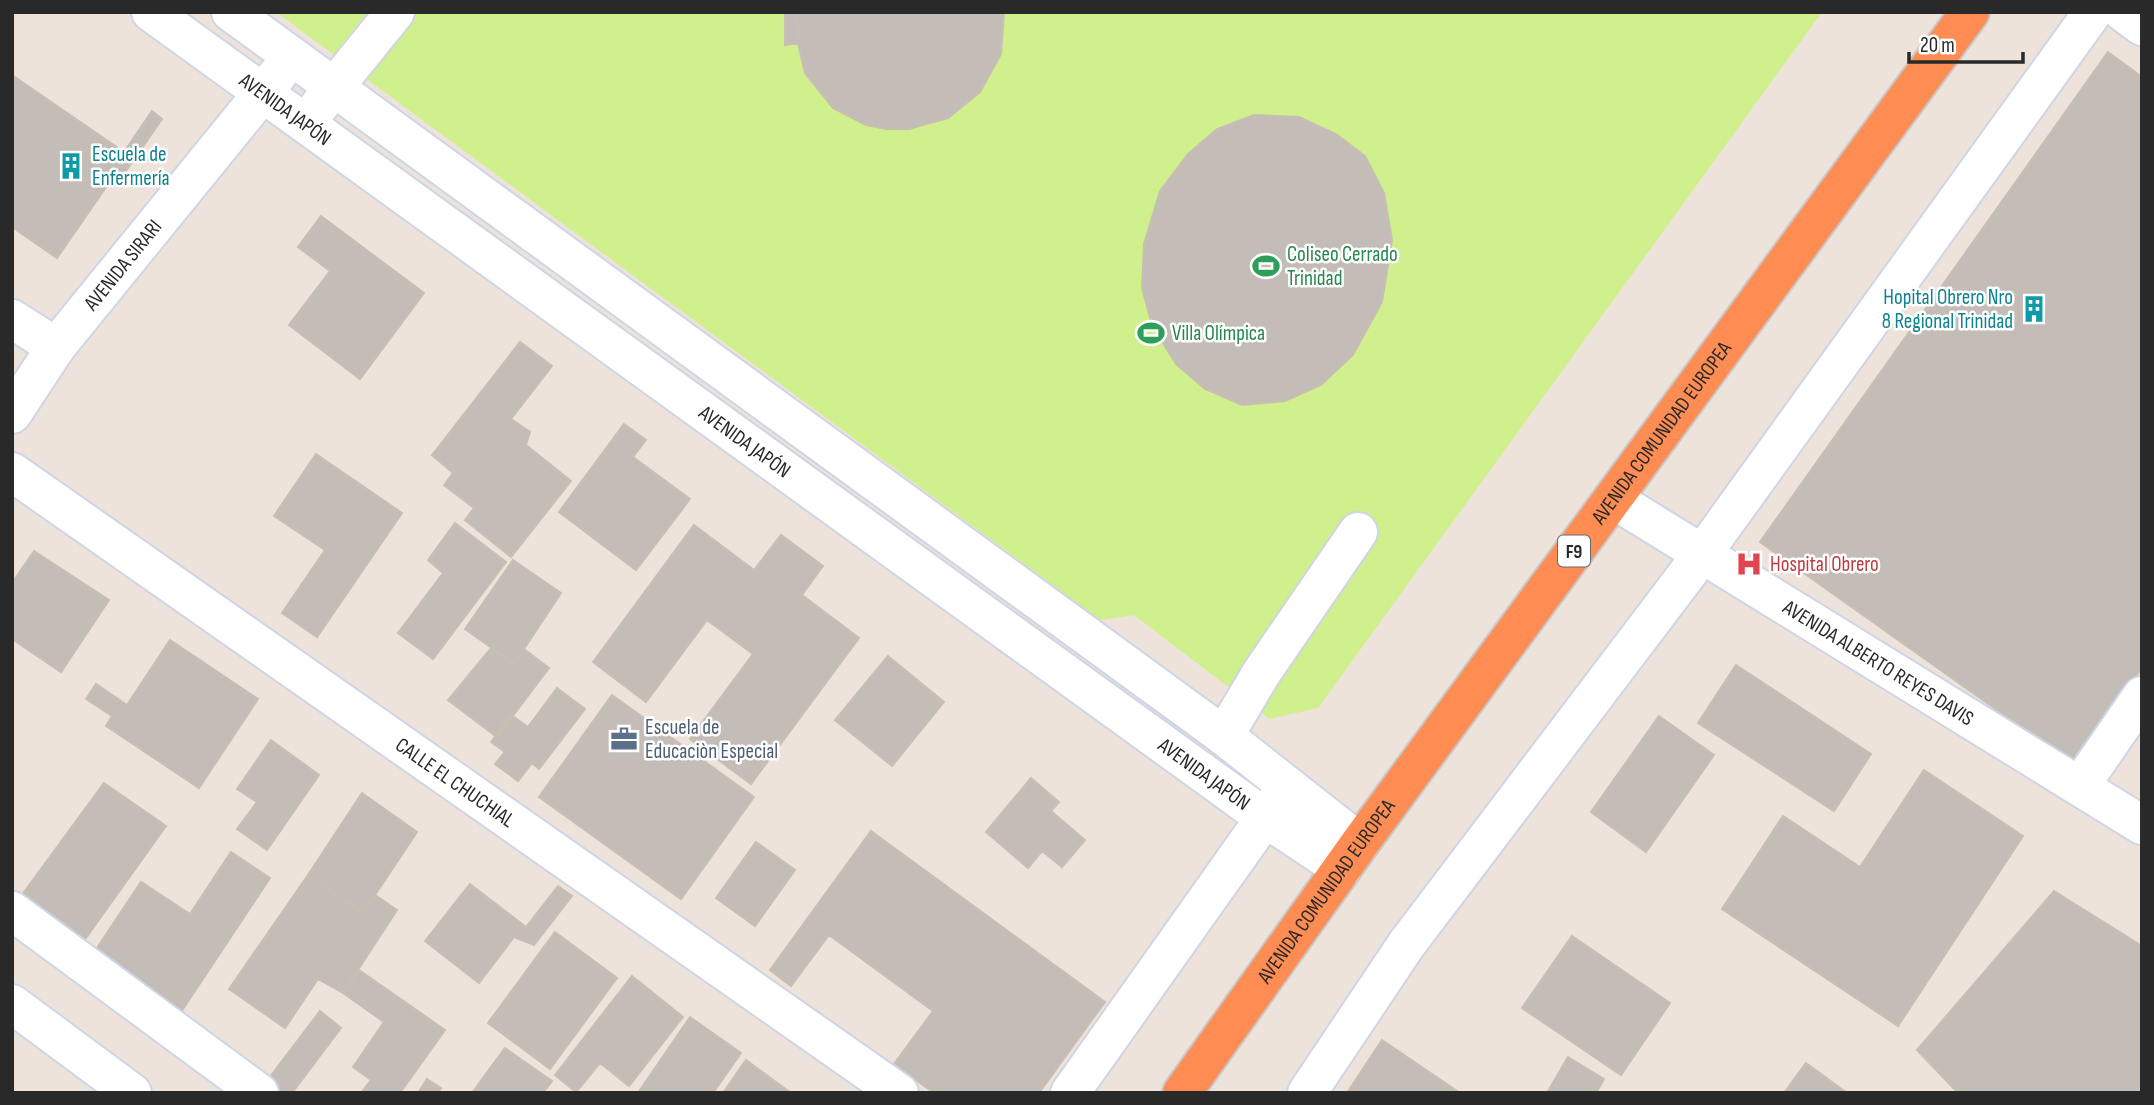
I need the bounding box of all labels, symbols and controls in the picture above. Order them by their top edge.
scale bar [1909,21,2023,65]
text: 20 m [1920,33,1955,58]
street label: AVENIDA JAPÓN [234,68,336,151]
place label: Escuela de Enfermería [92,142,170,191]
building icon: Escuela de Enfermería [56,151,86,181]
street label: AVENIDA SIRARI [78,215,167,316]
place label: Coliseo Cerrado Trinidad [1287,242,1398,291]
sports icon: Coliseo Cerrado Trinidad [1251,251,1281,281]
place label: Hopital Obrero Nro 8 Regional Trinidad [1882,285,2013,334]
building icon: Hopital Obrero Nro 8 Regional Trinidad [2019,294,2049,324]
sports icon: Villa Olímpica [1136,318,1166,348]
place label: Villa Olímpica [1172,321,1265,346]
street label: AVENIDA COMUNIDAD EUROPEA [1586,336,1737,530]
street label: AVENIDA JAPÓN [693,400,795,484]
road number: F9 [1558,536,1590,566]
hospital icon: Hospital Obrero [1734,549,1764,579]
place label: Hospital Obrero [1770,552,1879,577]
street label: AVENIDA ALBERTO REYES DAVIS [1778,594,1978,731]
place label: Escuela de Educaciòn Especial [645,715,778,764]
office icon: Escuela de Educaciòn Especial [609,724,639,754]
street label: CALLE EL CHUCHIAL [390,732,519,833]
street label: AVENIDA JAPÓN [1153,732,1255,816]
street label: AVENIDA COMUNIDAD EUROPEA [1252,794,1401,989]

